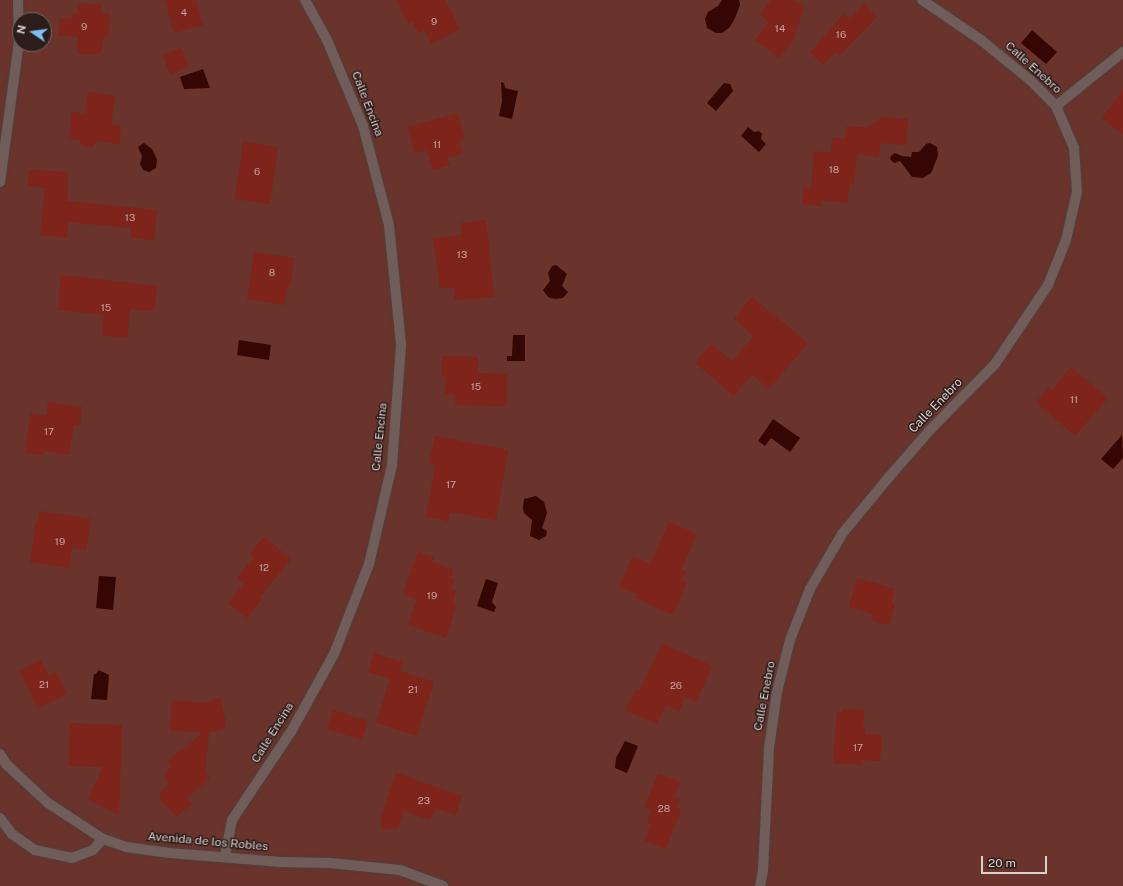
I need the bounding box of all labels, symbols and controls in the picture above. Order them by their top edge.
house number: 4 [181,7,187,19]
north arrow [12,12,52,52]
house number: 9 [431,16,437,28]
house number: 9 [81,21,87,33]
house number: 14 [775,23,785,35]
text: N [14,24,28,35]
house number: 16 [836,29,846,41]
street label: Calle Enebro [1002,39,1064,97]
street label: Calle Encina [348,69,386,139]
house number: 11 [433,139,441,151]
house number: 18 [829,164,839,176]
house number: 6 [254,166,260,178]
house number: 13 [125,212,135,224]
house number: 13 [457,249,467,261]
house number: 8 [269,267,275,279]
house number: 15 [101,302,111,314]
street label: Calle Enebro [906,376,966,436]
house number: 15 [471,381,481,393]
house number: 11 [1070,394,1078,406]
street label: Calle Encina [369,402,391,472]
house number: 17 [44,426,54,438]
house number: 17 [446,479,456,491]
house number: 19 [55,536,65,548]
house number: 12 [259,562,269,574]
house number: 19 [427,590,437,602]
street label: Calle Enebro [751,660,779,732]
house number: 21 [39,679,49,691]
house number: 26 [670,680,682,692]
house number: 21 [408,684,418,696]
street label: Calle Encina [249,700,297,766]
house number: 17 [853,742,863,754]
house number: 23 [418,795,430,807]
house number: 28 [658,803,670,815]
street label: Avenida de los Robles [147,830,269,854]
scale bar [983,848,1049,874]
text: 20 m [988,856,1016,870]

